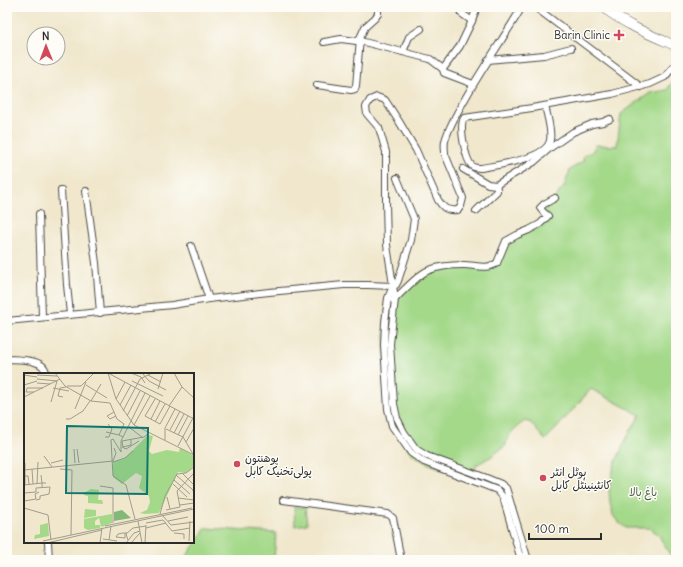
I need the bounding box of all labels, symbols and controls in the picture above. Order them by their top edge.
north arrow [26,26,66,66]
place label: Barin Clinic [554,28,610,42]
text: N [42,29,50,43]
marker: Barin Clinic [613,29,625,41]
inset map [24,373,194,543]
place label: پوهنتون پولی‌تخنیک کابل [245,451,312,479]
marker: پوهنتون پولی‌تخنیک کابل [232,459,242,469]
place label: ہوٹل انٹر کانٹینینٹل کابل [550,465,611,493]
marker: ہوٹل انٹر کانٹینینٹل کابل [538,473,548,483]
park label: باغ بالا [629,485,657,501]
scale bar [529,515,601,541]
text: 100 m [535,521,569,536]

